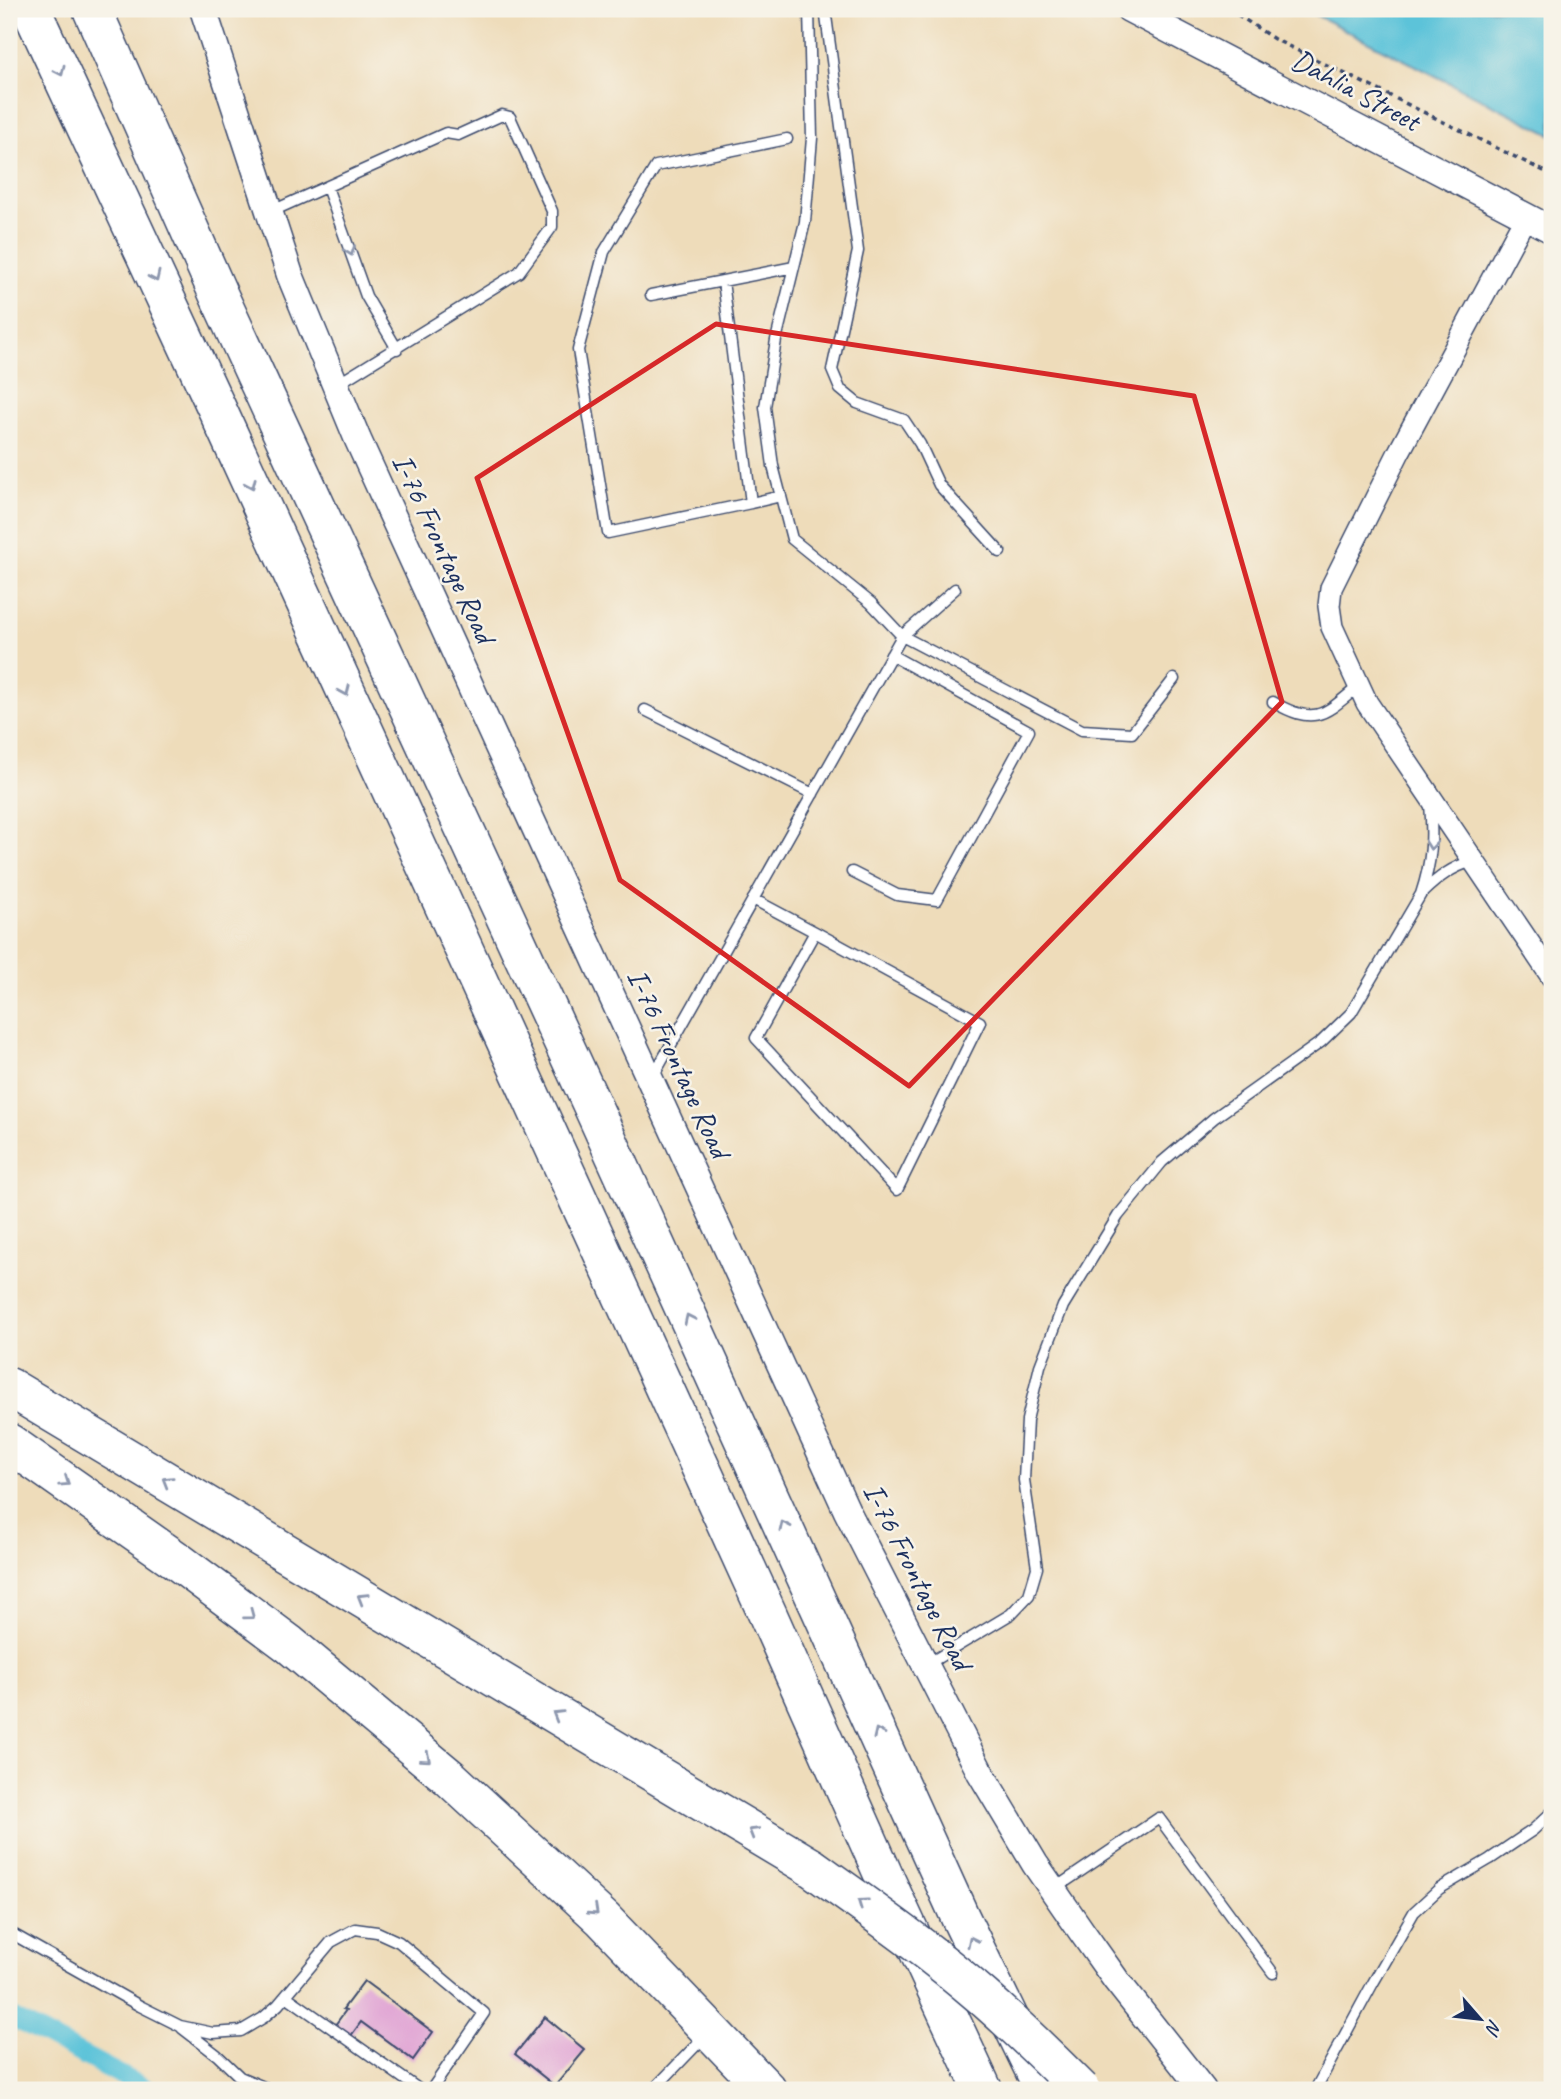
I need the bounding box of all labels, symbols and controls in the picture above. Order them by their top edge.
street label: Dahlia Street [1286,41,1429,141]
one-way arrow [51,64,65,76]
one-way arrow [342,245,356,257]
one-way arrow [147,270,161,282]
street label: I-76 Frontage Road [384,447,506,652]
one-way arrow [243,476,257,489]
one-way arrow [337,683,351,696]
one-way arrow [1424,840,1439,851]
street label: I-76 Frontage Road [619,962,741,1167]
one-way arrow [683,1314,697,1327]
one-way arrow [57,1474,70,1486]
one-way arrow [162,1476,175,1489]
street label: I-76 Frontage Road [855,1476,983,1679]
one-way arrow [778,1521,792,1534]
one-way arrow [357,1593,370,1606]
one-way arrow [242,1606,254,1619]
one-way arrow [552,1710,565,1723]
one-way arrow [872,1728,886,1740]
one-way arrow [418,1750,431,1762]
one-way arrow [747,1827,760,1840]
one-way arrow [857,1899,870,1911]
one-way arrow [586,1903,599,1915]
one-way arrow [966,1936,980,1948]
north arrow [1446,1983,1516,2054]
text: N [1479,2016,1507,2040]

